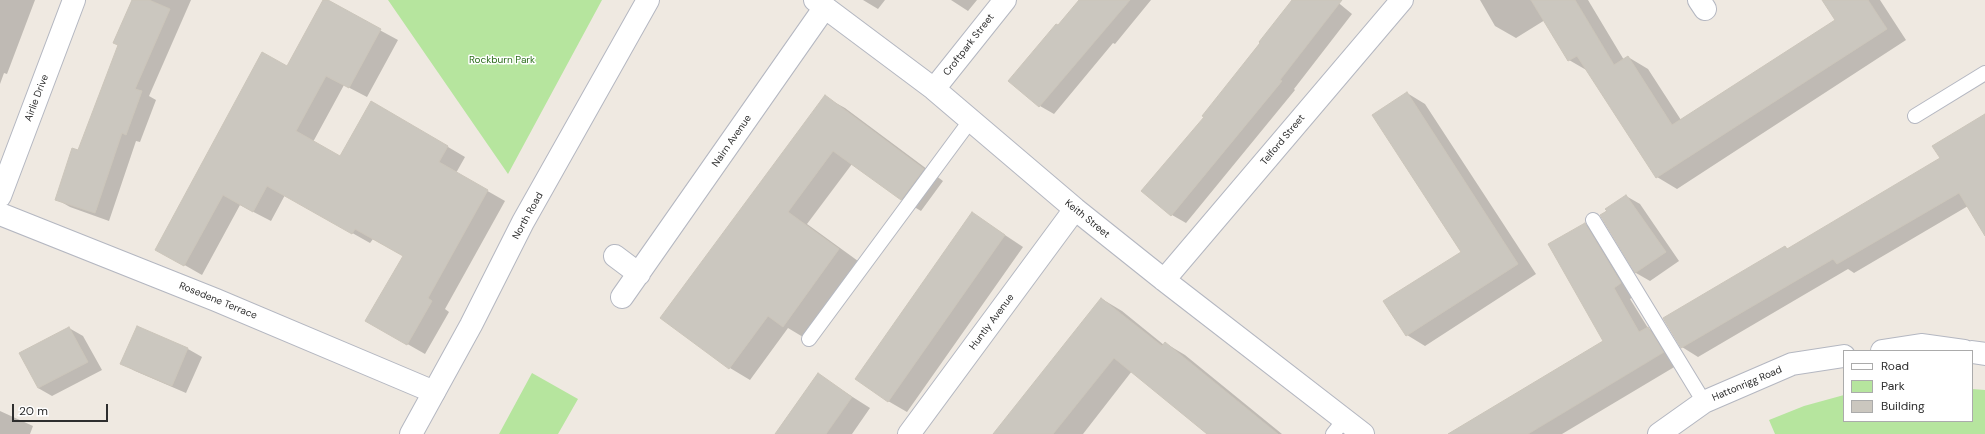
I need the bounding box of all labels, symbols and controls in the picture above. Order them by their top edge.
street label: Croftpark Street [941,12,997,78]
park label: Rockburn Park [469,54,535,66]
street label: Airlie Drive [23,73,51,123]
street label: Telford Street [1258,112,1308,168]
street label: Nairn Avenue [710,113,754,169]
street label: North Road [510,190,546,242]
street label: Keith Street [1062,197,1112,241]
street label: Rosedene Terrace [177,280,259,322]
street label: Huntly Avenue [967,292,1017,352]
legend [1843,350,1973,422]
text: Road [1881,358,1909,374]
street label: Hattonrigg Road [1710,364,1784,404]
text: Park [1881,378,1905,394]
scale bar [14,396,110,422]
text: Building [1881,398,1925,414]
text: 20 m [19,403,48,419]

